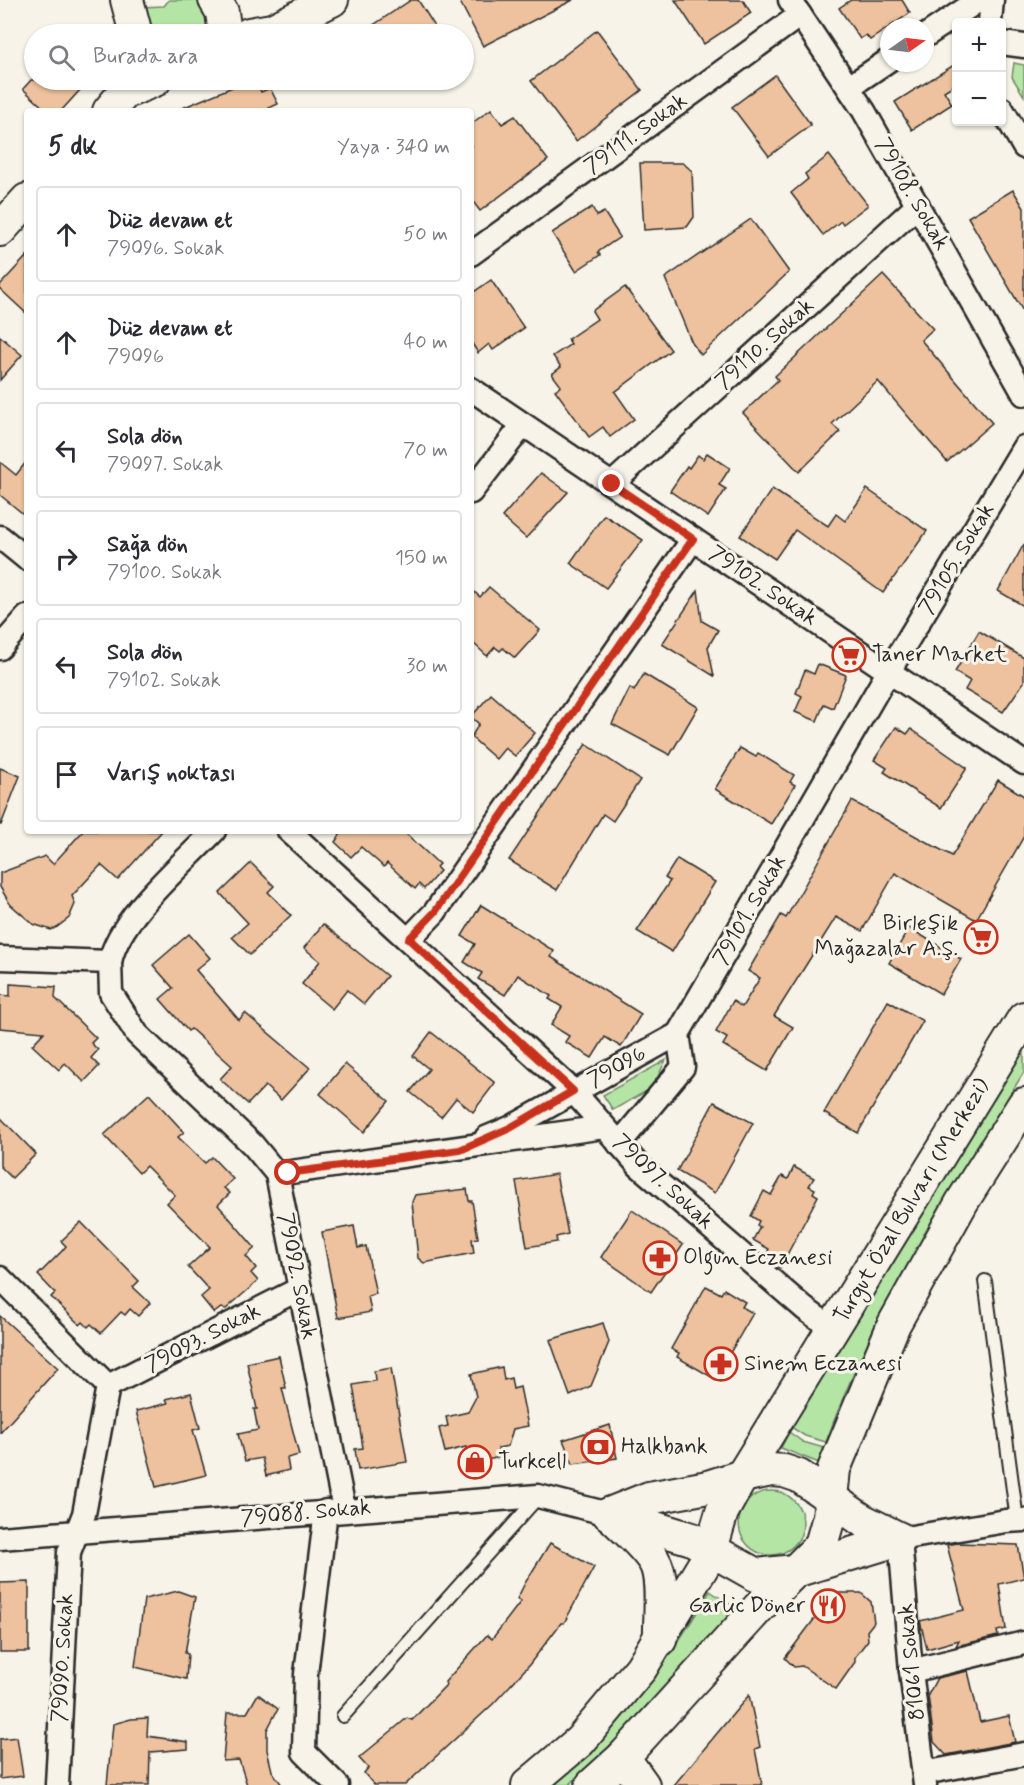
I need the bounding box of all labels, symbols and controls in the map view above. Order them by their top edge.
north arrow [880,18,934,72]
map controls [952,18,1006,126]
button: + [952,18,1006,72]
search box [24,24,474,90]
icon: search [45,41,78,74]
text: Burada ara [93,43,198,71]
button: − [952,72,1006,126]
street label: 79111. Sokak [579,87,693,181]
text: 5 dk [48,130,97,164]
street label: 79108. Sokak [868,133,956,255]
text: Yaya · 340 m [337,134,450,161]
text: Düz devam et [107,207,232,235]
icon: ahead [50,218,83,251]
text: 50 m [403,221,448,248]
text: 79096. Sokak [107,235,224,262]
street label: 79110. Sokak [710,292,820,396]
text: Düz devam et [107,315,232,343]
icon: ahead [50,326,83,359]
text: 40 m [404,329,448,356]
text: 79096 [107,343,164,370]
text: Sola dön [107,423,183,451]
icon: left [50,434,83,467]
text: 70 m [403,437,448,464]
text: 79097. Sokak [107,451,223,478]
route end [598,470,624,496]
street label: 79105. Sokak [913,498,1001,620]
text: Sağa dön [107,531,188,559]
street label: 79102. Sokak [703,539,823,633]
icon: right [50,542,83,575]
text: 150 m [395,545,448,572]
text: 79100. Sokak [107,559,222,586]
supermarket icon: Taner Market [831,637,867,673]
text: Sola dön [107,639,183,667]
place label: Taner Market [872,641,1007,669]
icon: left [50,650,83,683]
text: 30 m [406,653,448,680]
text: 79102. Sokak [107,667,221,694]
icon: arrive [50,758,83,791]
text: Varış noktası [107,760,236,788]
street label: 79101. Sokak [707,850,793,970]
place label: Birleşik Mağazalar A.Ş. [814,910,958,964]
supermarket icon: Birleşik Mağazalar A.Ş. [963,919,999,955]
street label: 79096 [583,1040,651,1094]
street label: Turgut Özal Bulvarı (Merkezi) [828,1073,999,1330]
street label: 79097. Sokak [607,1128,719,1236]
route start [274,1159,300,1185]
street label: 79092. Sokak [271,1210,323,1342]
pharmacy icon: Olgun Eczanesi [642,1240,678,1276]
place label: Olgun Eczanesi [683,1244,832,1275]
street label: 79093. Sokak [141,1297,266,1379]
pharmacy icon: Sinem Eczanesi [703,1346,739,1382]
place label: Sinem Eczanesi [744,1350,902,1378]
bank icon: Halkbank [580,1429,616,1465]
place label: Halkbank [621,1433,708,1461]
shop icon: Turkcell [457,1444,493,1480]
place label: Turkcell [498,1448,566,1476]
street label: 79088. Sokak [240,1493,372,1533]
restaurant icon: Garlic Döner [810,1588,846,1624]
place label: Garlic Döner [688,1592,806,1620]
street label: 79090. Sokak [46,1593,80,1723]
street label: 81061 Sokak [892,1602,932,1722]

